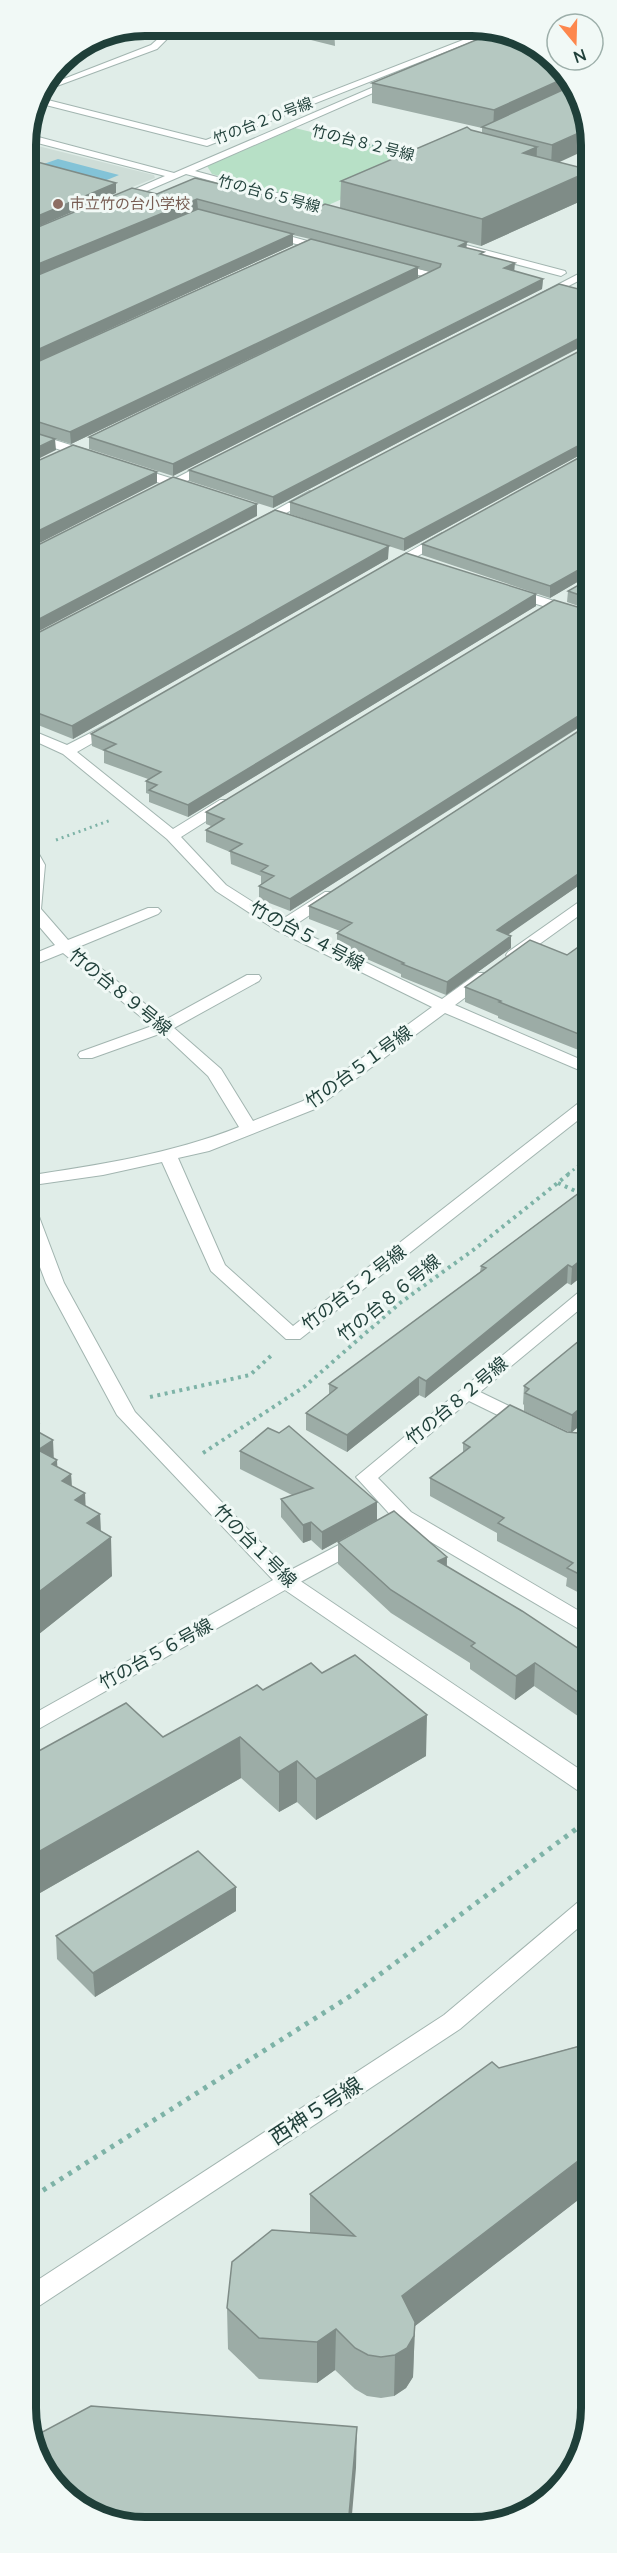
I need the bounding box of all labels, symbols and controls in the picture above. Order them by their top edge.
north arrow [545,12,605,72]
text: N [571,46,589,68]
street label: 竹の台２０号線 [210,93,315,147]
street label: 竹の台８２号線 [310,121,416,163]
street label: 竹の台６５号線 [216,171,322,215]
place label: 市立竹の台小学校 [70,194,190,212]
marker: 市立竹の台小学校 [51,197,65,211]
street label: 竹の台５４号線 [247,896,368,974]
street label: 竹の台８９号線 [65,943,177,1039]
street label: 竹の台５１号線 [301,1020,416,1112]
street label: 竹の台５２号線 [297,1240,410,1335]
street label: 竹の台８６号線 [332,1249,444,1345]
street label: 竹の台８２号線 [401,1351,512,1449]
street label: 竹の台１号線 [210,1499,302,1591]
street label: 竹の台５６号線 [95,1613,216,1693]
street label: 西神５号線 [264,2071,366,2149]

